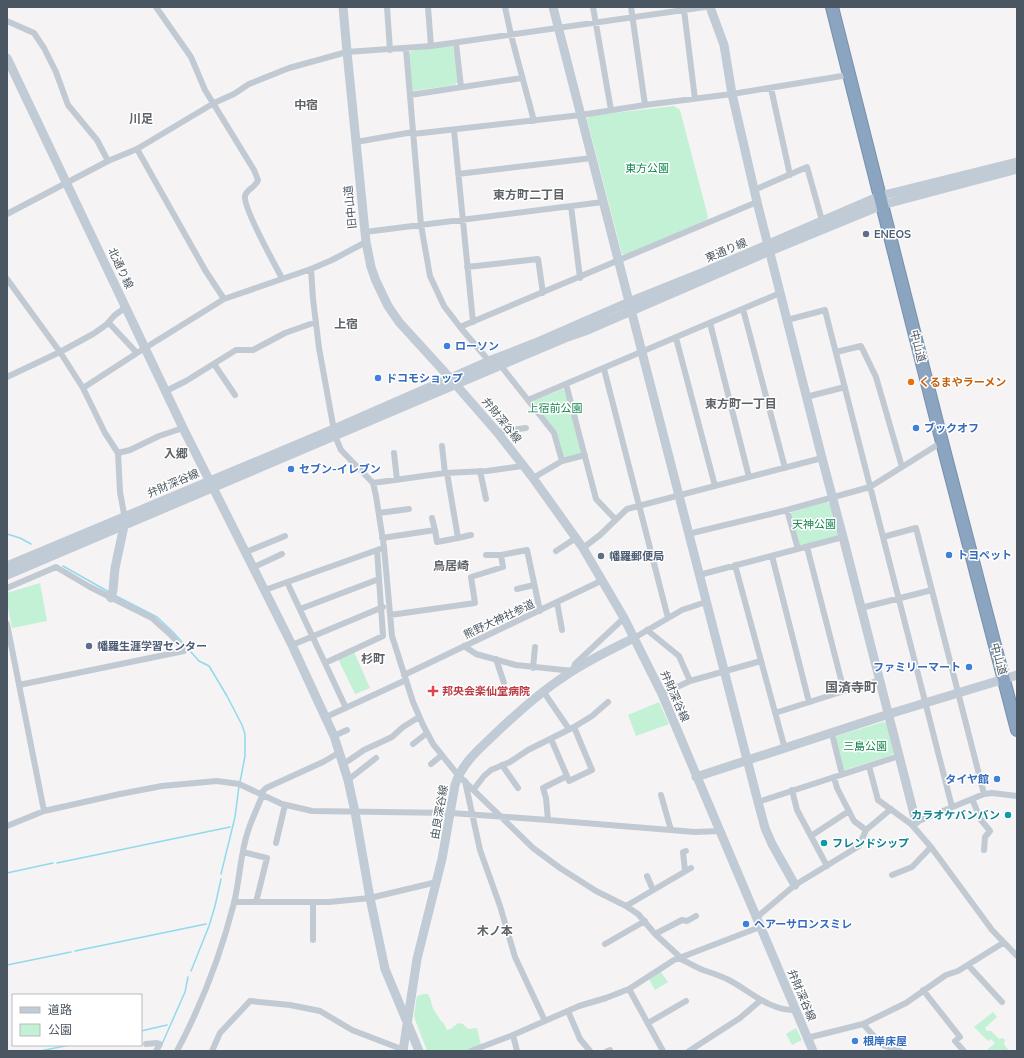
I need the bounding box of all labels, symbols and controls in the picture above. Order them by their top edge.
district label: 中宿 [294,97,318,112]
district label: 川足 [129,111,153,126]
park label: 東方公園 [625,161,669,175]
street label: 旧中山道 [341,184,359,230]
district label: 東方町二丁目 [493,187,565,202]
place label: ENEOS [874,227,911,241]
marker: ENEOS [861,229,871,239]
street label: 東通り線 [703,235,749,265]
street label: 北通り線 [105,245,137,291]
district label: 上宿 [334,316,358,331]
street label: 中山道 [907,328,929,364]
place label: ローソン [455,339,499,353]
marker: ローソン [442,341,452,351]
place label: ドコモショップ [386,371,463,385]
marker: ドコモショップ [373,373,383,383]
place label: くるまやラーメン [919,375,1006,389]
marker: くるまやラーメン [906,377,916,387]
street label: 弁財深谷線 [479,394,525,446]
district label: 東方町一丁目 [705,396,777,411]
park label: 上宿前公園 [528,401,583,415]
place label: ブックオフ [924,421,979,435]
marker: ブックオフ [911,423,921,433]
district label: 入郷 [164,446,188,461]
place label: セブン-イレブン [299,462,381,476]
marker: セブン-イレブン [286,464,296,474]
street label: 弁財深谷線 [145,466,201,500]
park label: 天神公園 [792,517,836,531]
place label: トヨペット [957,548,1012,562]
place label: 幡羅郵便局 [609,549,664,563]
marker: トヨペット [944,550,954,560]
marker: 幡羅郵便局 [596,551,606,561]
district label: 鳥居崎 [433,558,469,573]
street label: 熊野大神社参道 [461,596,537,642]
place label: 幡羅生涯学習センター [97,639,207,653]
marker: 幡羅生涯学習センター [84,641,94,651]
street label: 中山道 [988,641,1010,677]
district label: 杉町 [361,651,385,666]
place label: ファミリーマート [873,660,961,674]
marker: ファミリーマート [964,662,974,672]
street label: 弁財深谷線 [657,668,693,724]
district label: 国済寺町 [825,679,877,695]
place label: 邦央会楽仙堂病院 [442,684,530,698]
marker: 邦央会楽仙堂病院 [427,685,439,697]
park label: 三島公園 [843,739,887,753]
place label: タイヤ館 [945,772,989,786]
marker: タイヤ館 [992,774,1002,784]
street label: 由良深谷線 [427,784,451,840]
place label: カラオケバンバン [911,808,1000,822]
marker: カラオケバンバン [1003,810,1013,820]
place label: フレンドシップ [832,836,909,850]
marker: フレンドシップ [819,838,829,848]
place label: ヘアーサロンスミレ [754,917,852,931]
marker: ヘアーサロンスミレ [741,919,751,929]
district label: 木ノ本 [477,923,513,938]
street label: 弁財深谷線 [785,967,819,1023]
legend [12,994,142,1046]
text: 道路 [48,1002,72,1017]
text: 公園 [48,1022,72,1037]
place label: 根岸床屋 [863,1034,907,1048]
marker: 根岸床屋 [850,1036,860,1046]

